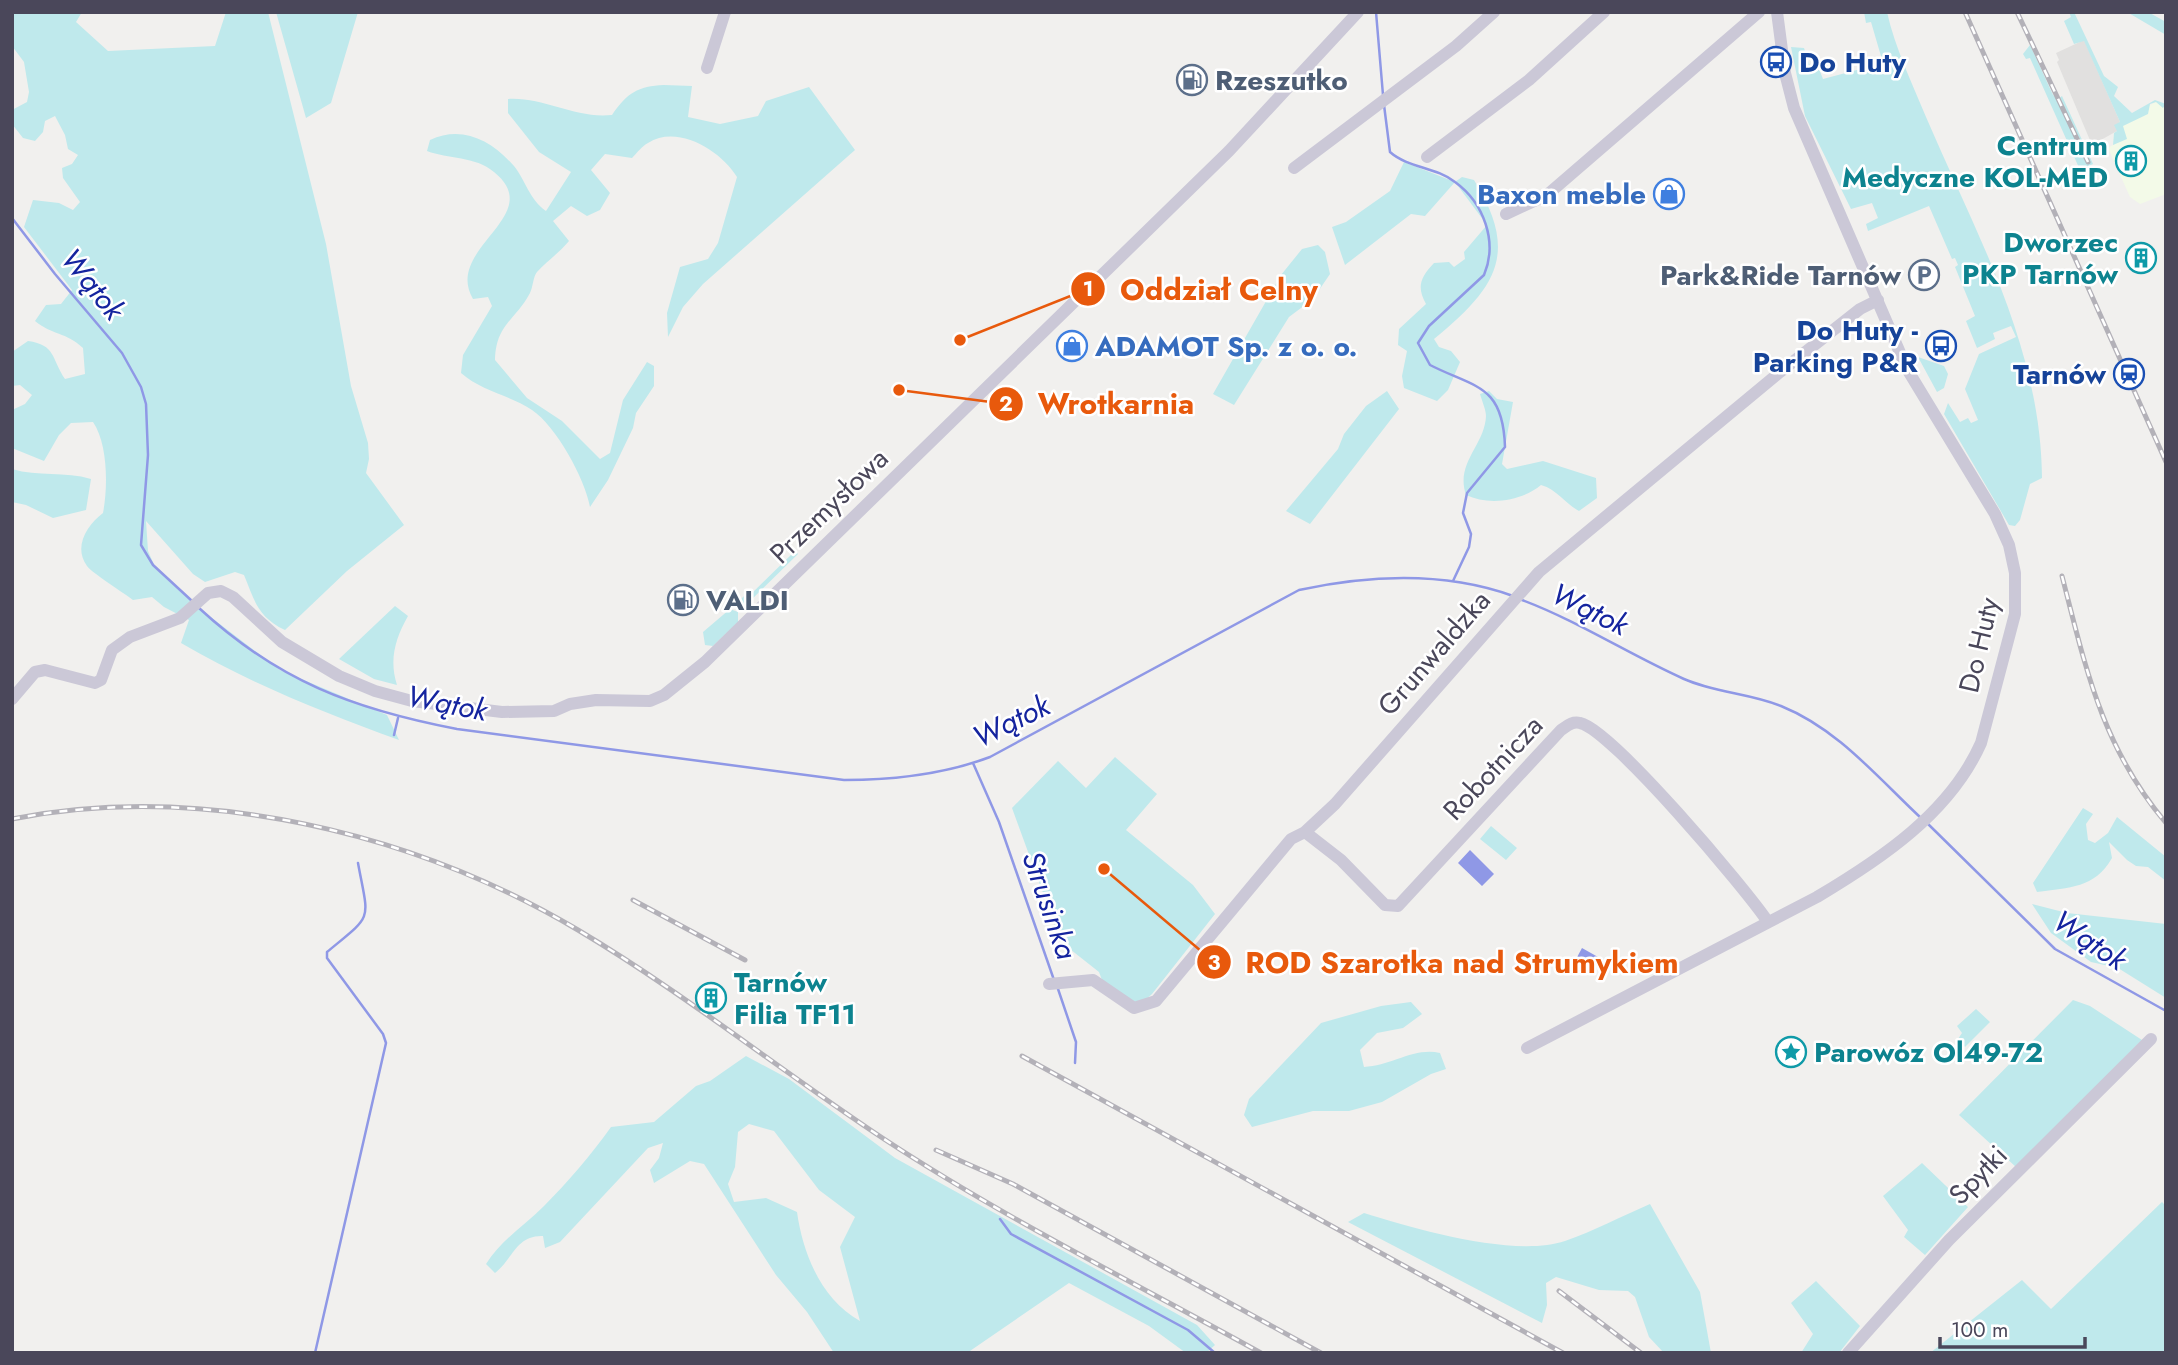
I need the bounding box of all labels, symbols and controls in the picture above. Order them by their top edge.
place label: Do Huty [1799,42,1906,83]
bus stop icon: Do Huty [1759,45,1793,79]
place label: Rzeszutko [1215,60,1348,101]
fuel station icon: Rzeszutko [1175,63,1209,97]
place label: Centrum Medyczne KOL-MED [1842,125,2108,198]
building icon: Centrum Medyczne KOL-MED [2114,144,2148,178]
place label: Baxon meble [1477,174,1646,215]
shop icon: Baxon meble [1652,177,1686,211]
place label: Dworzec PKP Tarnów [1962,222,2119,295]
water label: Wątok [51,239,136,330]
building icon: Dworzec PKP Tarnów [2124,241,2158,275]
place label: Park&Ride Tarnów [1660,255,1902,296]
parking icon: Park&Ride Tarnów [1907,258,1941,292]
callout: Oddział Celny [1071,264,1332,315]
text: Oddział Celny [1120,268,1318,311]
text: 1 [1083,274,1093,304]
place label: Do Huty - Parking P&R [1753,310,1919,383]
place label: ADAMOT Sp. z o. o. [1094,326,1358,367]
shop icon: ADAMOT Sp. z o. o. [1055,329,1089,363]
bus stop icon: Do Huty - Parking P&R [1924,329,1958,363]
place label: Tarnów [2013,354,2107,395]
station icon: Tarnów [2112,357,2146,391]
callout: Wrotkarnia [988,378,1208,429]
text: Wrotkarnia [1038,382,1194,425]
text: 2 [999,389,1013,419]
street label: Przemysłowa [760,439,898,573]
water label: Wątok [1544,572,1637,647]
place label: VALDI [705,580,789,621]
street label: Grunwaldzka [1368,581,1500,725]
fuel station icon: VALDI [666,583,700,617]
street label: Do Huty [1948,593,2010,697]
water label: Wątok [403,674,492,732]
water label: Wątok [965,683,1058,758]
street label: Robotnicza [1433,706,1553,830]
water label: Strusinka [1011,845,1089,965]
water label: Wątok [2044,899,2137,981]
callout: ROD Szarotka nad Strumykiem [1196,937,1693,988]
text: ROD Szarotka nad Strumykiem [1245,941,1679,984]
text: 3 [1207,948,1221,978]
place label: Tarnów Filia TF11 [734,962,856,1035]
building icon: Tarnów Filia TF11 [694,981,728,1015]
place label: Parowóz Ol49-72 [1814,1032,2043,1073]
place icon: Parowóz Ol49-72 [1774,1035,1808,1069]
street label: Spytki [1939,1136,2017,1214]
scale bar [1940,1306,2085,1350]
text: 100 m [1951,1315,2008,1345]

